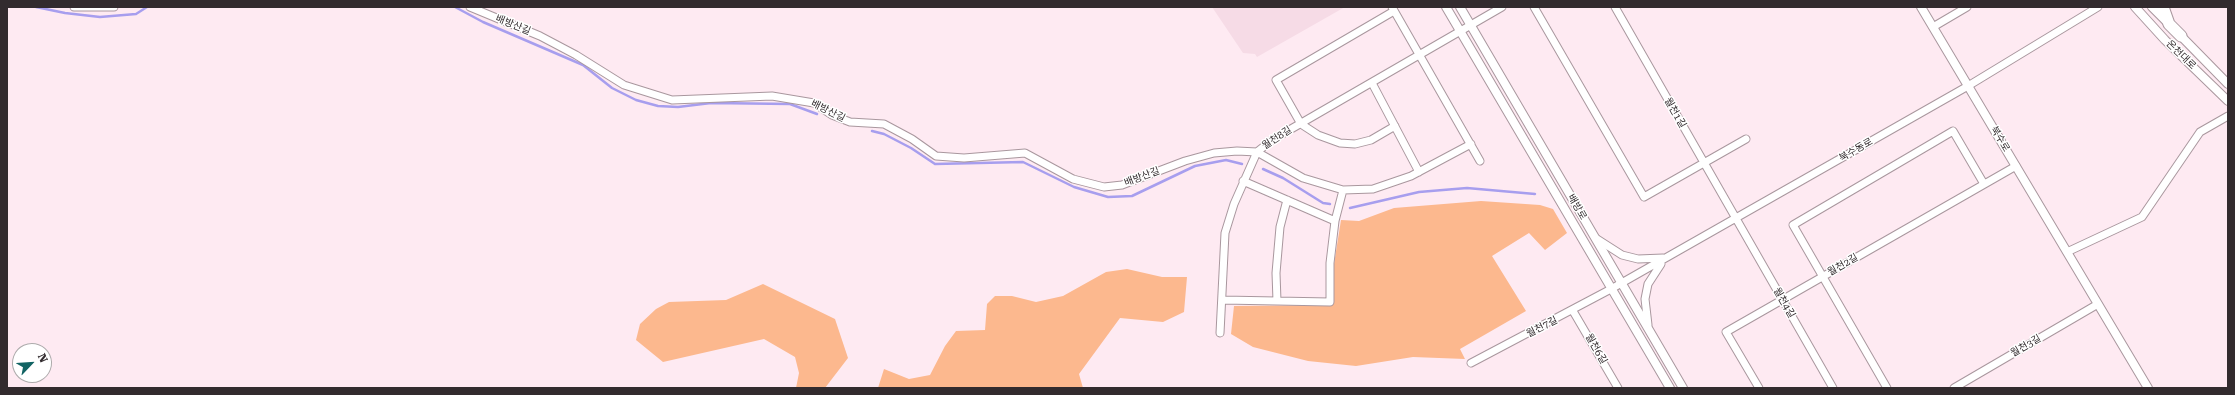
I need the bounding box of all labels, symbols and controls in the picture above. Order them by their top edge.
street label: 배방산길 [494,13,532,37]
street label: 온천대로 [2164,38,2198,72]
street label: 월천1길 [1662,96,1688,130]
street label: 배방산길 [809,98,847,124]
street label: 월천8길 [1260,124,1294,152]
street label: 북수로 [1988,124,2012,154]
street label: 북수동로 [1837,136,1875,164]
street label: 배방산길 [1123,165,1161,189]
street label: 배방로 [1565,192,1589,222]
street label: 월천2길 [1826,252,1860,278]
street label: 월천4길 [1771,286,1797,320]
street label: 월천7길 [1524,314,1560,340]
street label: 월천6길 [1583,332,1609,366]
street label: 월천3길 [2009,333,2043,359]
north arrow [12,343,52,383]
text: N [35,352,50,365]

